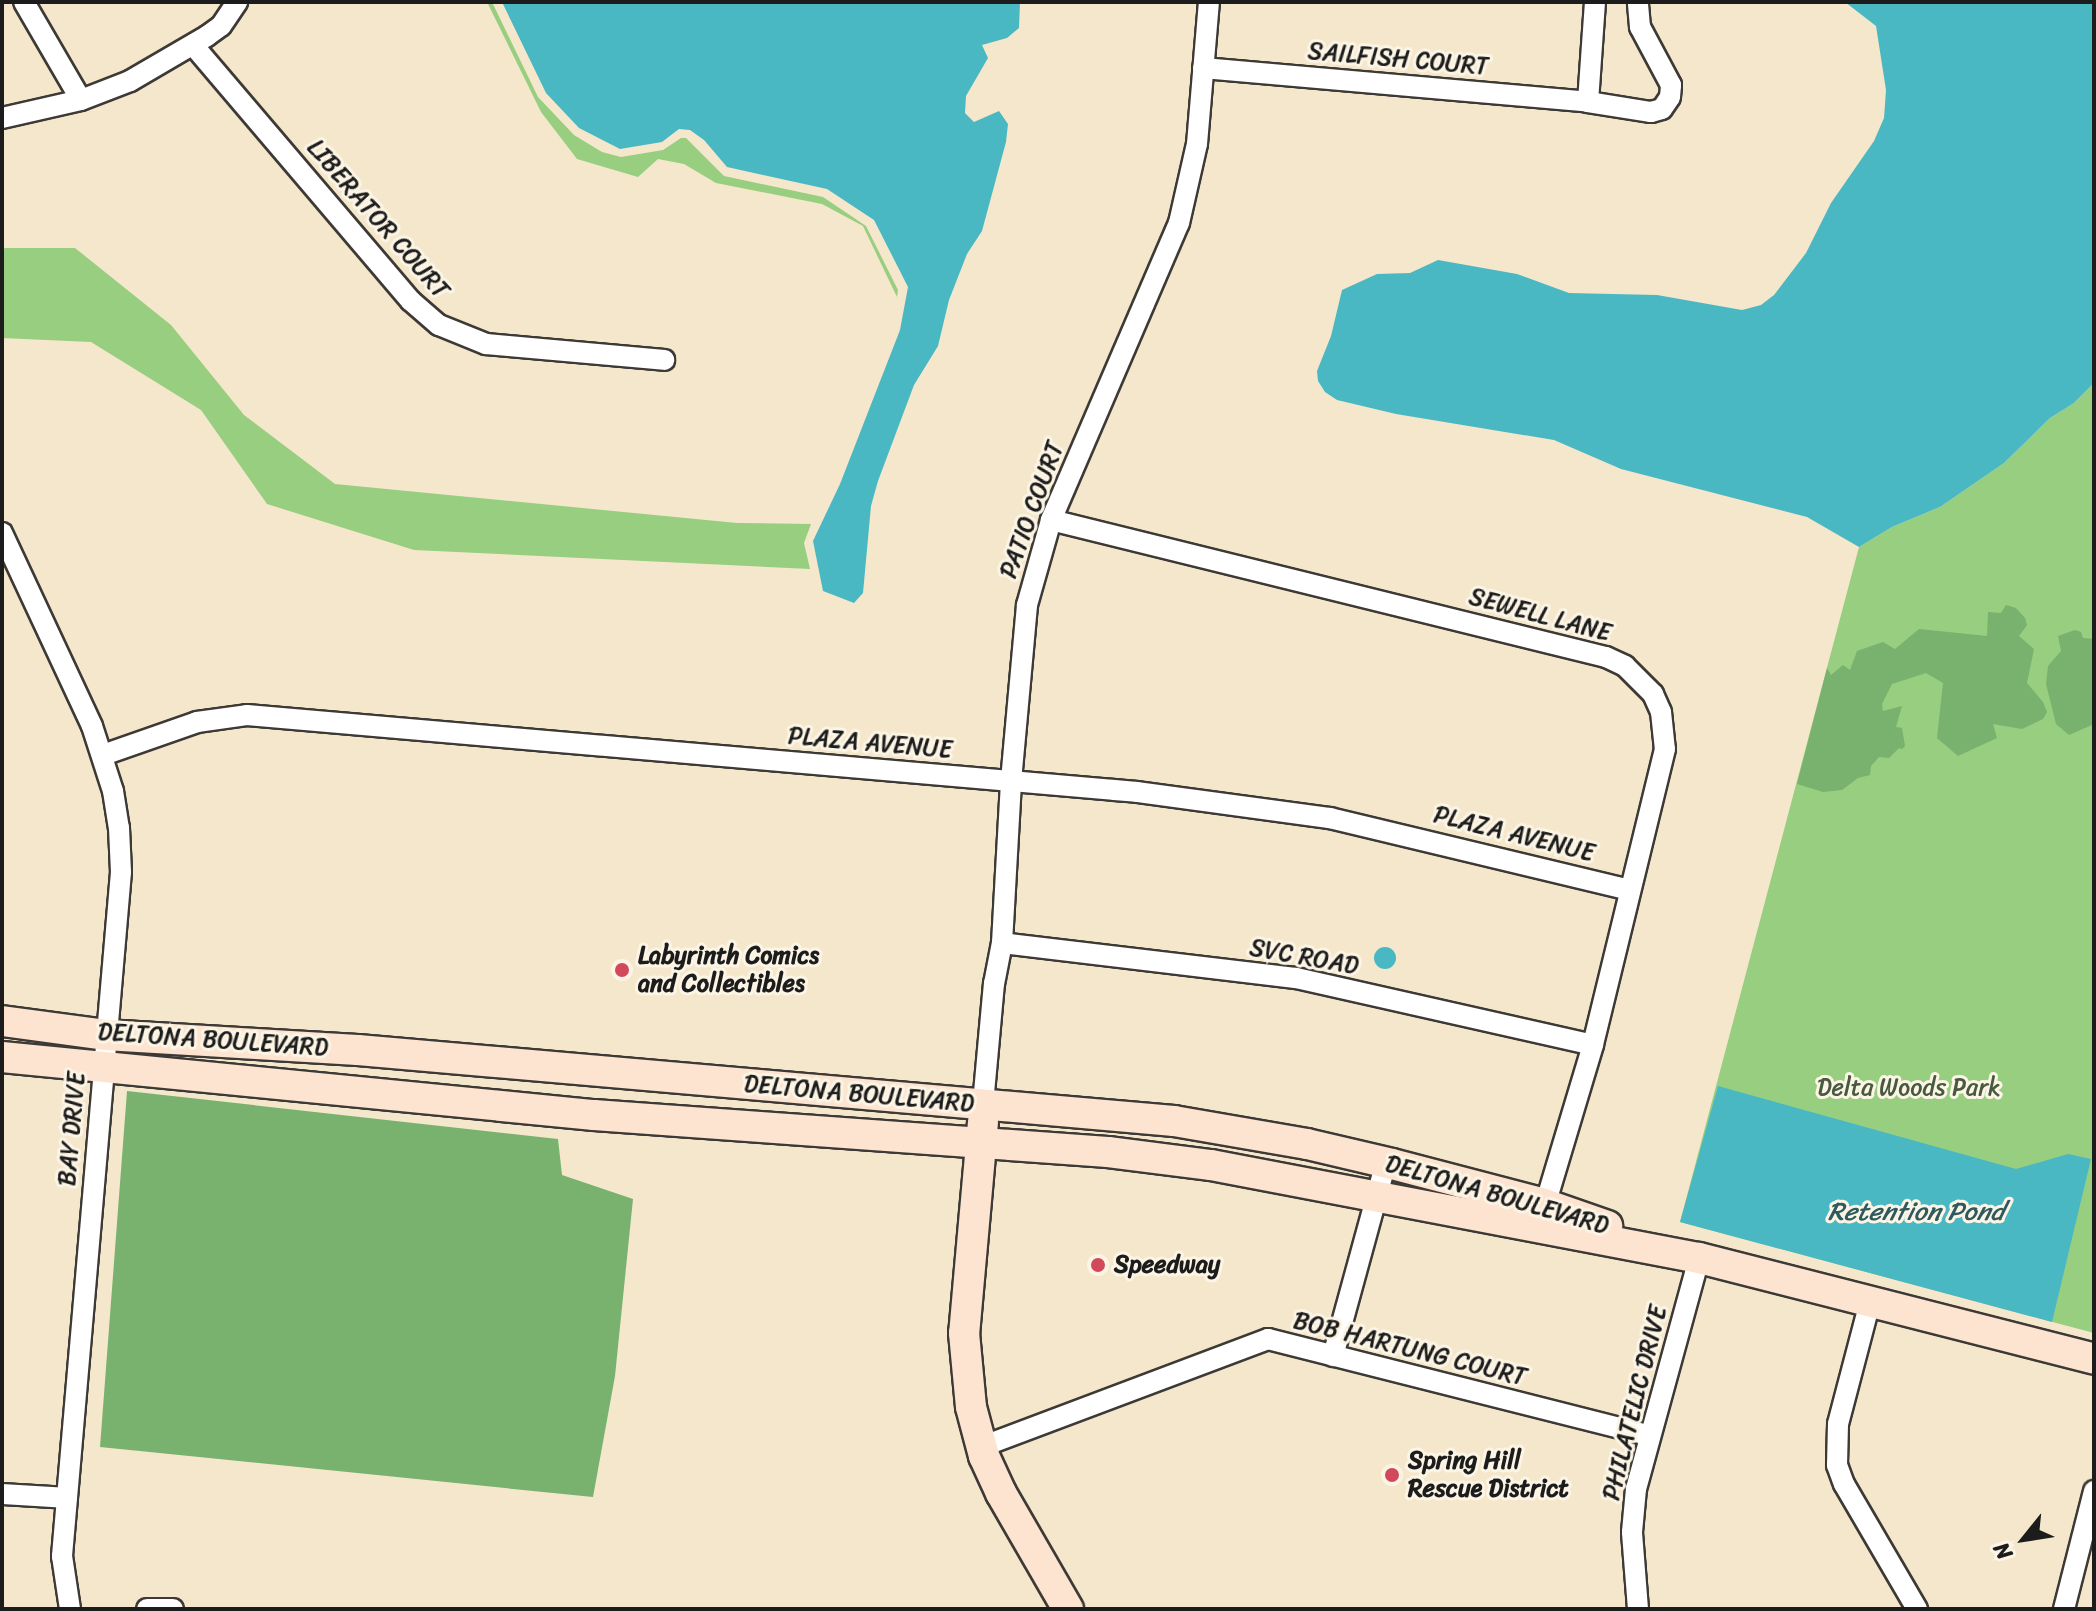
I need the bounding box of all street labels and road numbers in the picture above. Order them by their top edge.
street label: SAILFISH COURT [1307,37,1489,81]
street label: LIBERATOR COURT [301,133,455,305]
street label: PATIO COURT [994,438,1070,582]
street label: SEWELL LANE [1466,582,1614,648]
street label: PLAZA AVENUE [786,721,954,765]
street label: PLAZA AVENUE [1430,800,1598,868]
street label: SVC ROAD [1247,933,1361,981]
street label: DELTONA BOULEVARD [95,1017,331,1063]
street label: DELTONA BOULEVARD [741,1069,977,1119]
street label: BAY DRIVE [53,1070,91,1188]
street label: DELTONA BOULEVARD [1380,1149,1614,1241]
street label: PHILATELIC DRIVE [1597,1302,1673,1504]
street label: BOB HARTUNG COURT [1291,1306,1529,1392]

